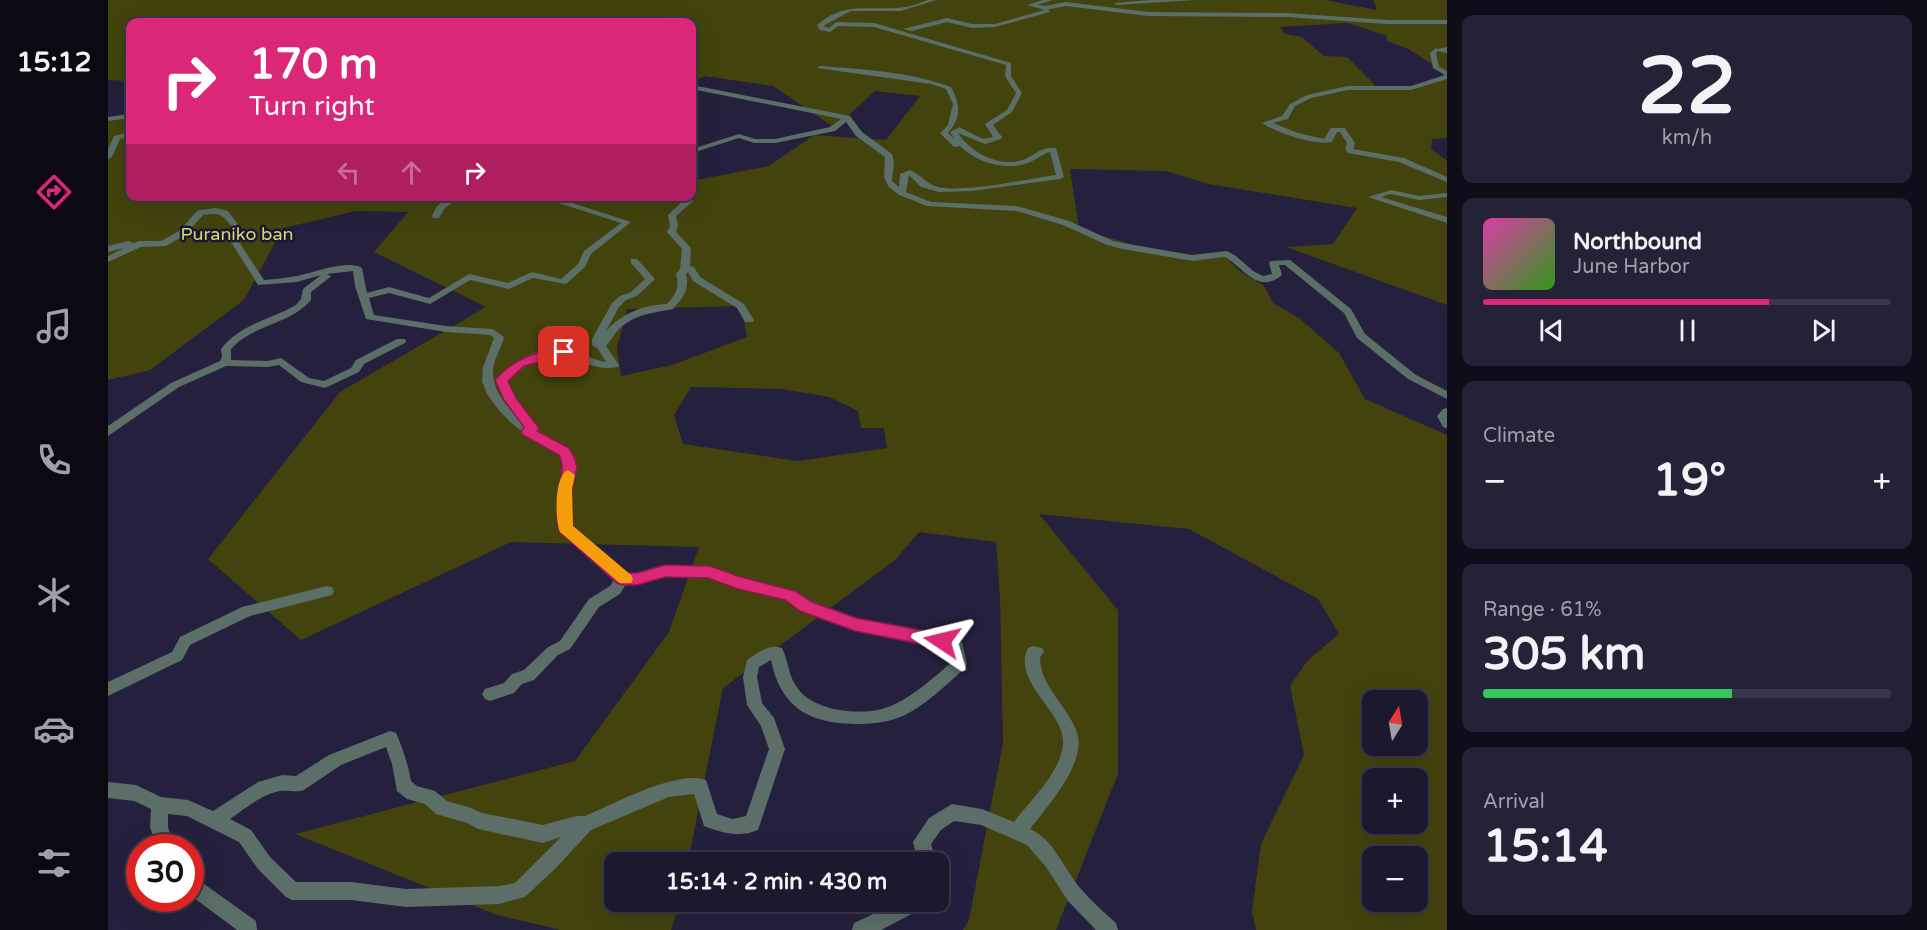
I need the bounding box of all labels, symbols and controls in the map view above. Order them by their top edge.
text: 170 m [249,39,378,90]
text: 22 [1638,40,1736,134]
icon: right [150,42,228,120]
text: 15:12 [17,46,91,79]
text: Turn right [249,90,375,123]
text: km/h [1662,126,1712,150]
icon: left [332,156,365,189]
icon: ahead [395,156,428,189]
icon: right [458,156,491,189]
icon: directions [33,171,75,213]
park label: Puraniko ban [180,223,294,245]
text: Northbound [1573,229,1702,255]
text: June Harbor [1573,255,1690,279]
icon: music [33,305,75,347]
icon: previous [1535,314,1568,347]
icon: pause [1671,314,1704,347]
icon: next [1807,314,1840,347]
pin [538,326,589,377]
icon: arrive [547,335,580,368]
text: Climate [1483,424,1555,448]
icon: phone [33,439,75,481]
text: 19° [1653,454,1726,508]
text: − [1483,462,1507,501]
text: + [1872,462,1891,501]
icon: climate [33,574,75,616]
text: Range · 61% [1483,598,1602,622]
position arrow [910,609,974,673]
text: 305 km [1483,628,1645,682]
north arrow [1362,690,1428,756]
map controls [1362,690,1428,912]
icon: car [33,708,75,750]
button: + [1362,768,1428,834]
text: Arrival [1483,790,1545,814]
text: 15:14 [1483,820,1608,874]
speed limit sign: 30 [126,834,204,912]
icon: filters [33,842,75,884]
button: − [1362,846,1428,912]
text: 15:14 · 2 min · 430 m [666,869,887,895]

